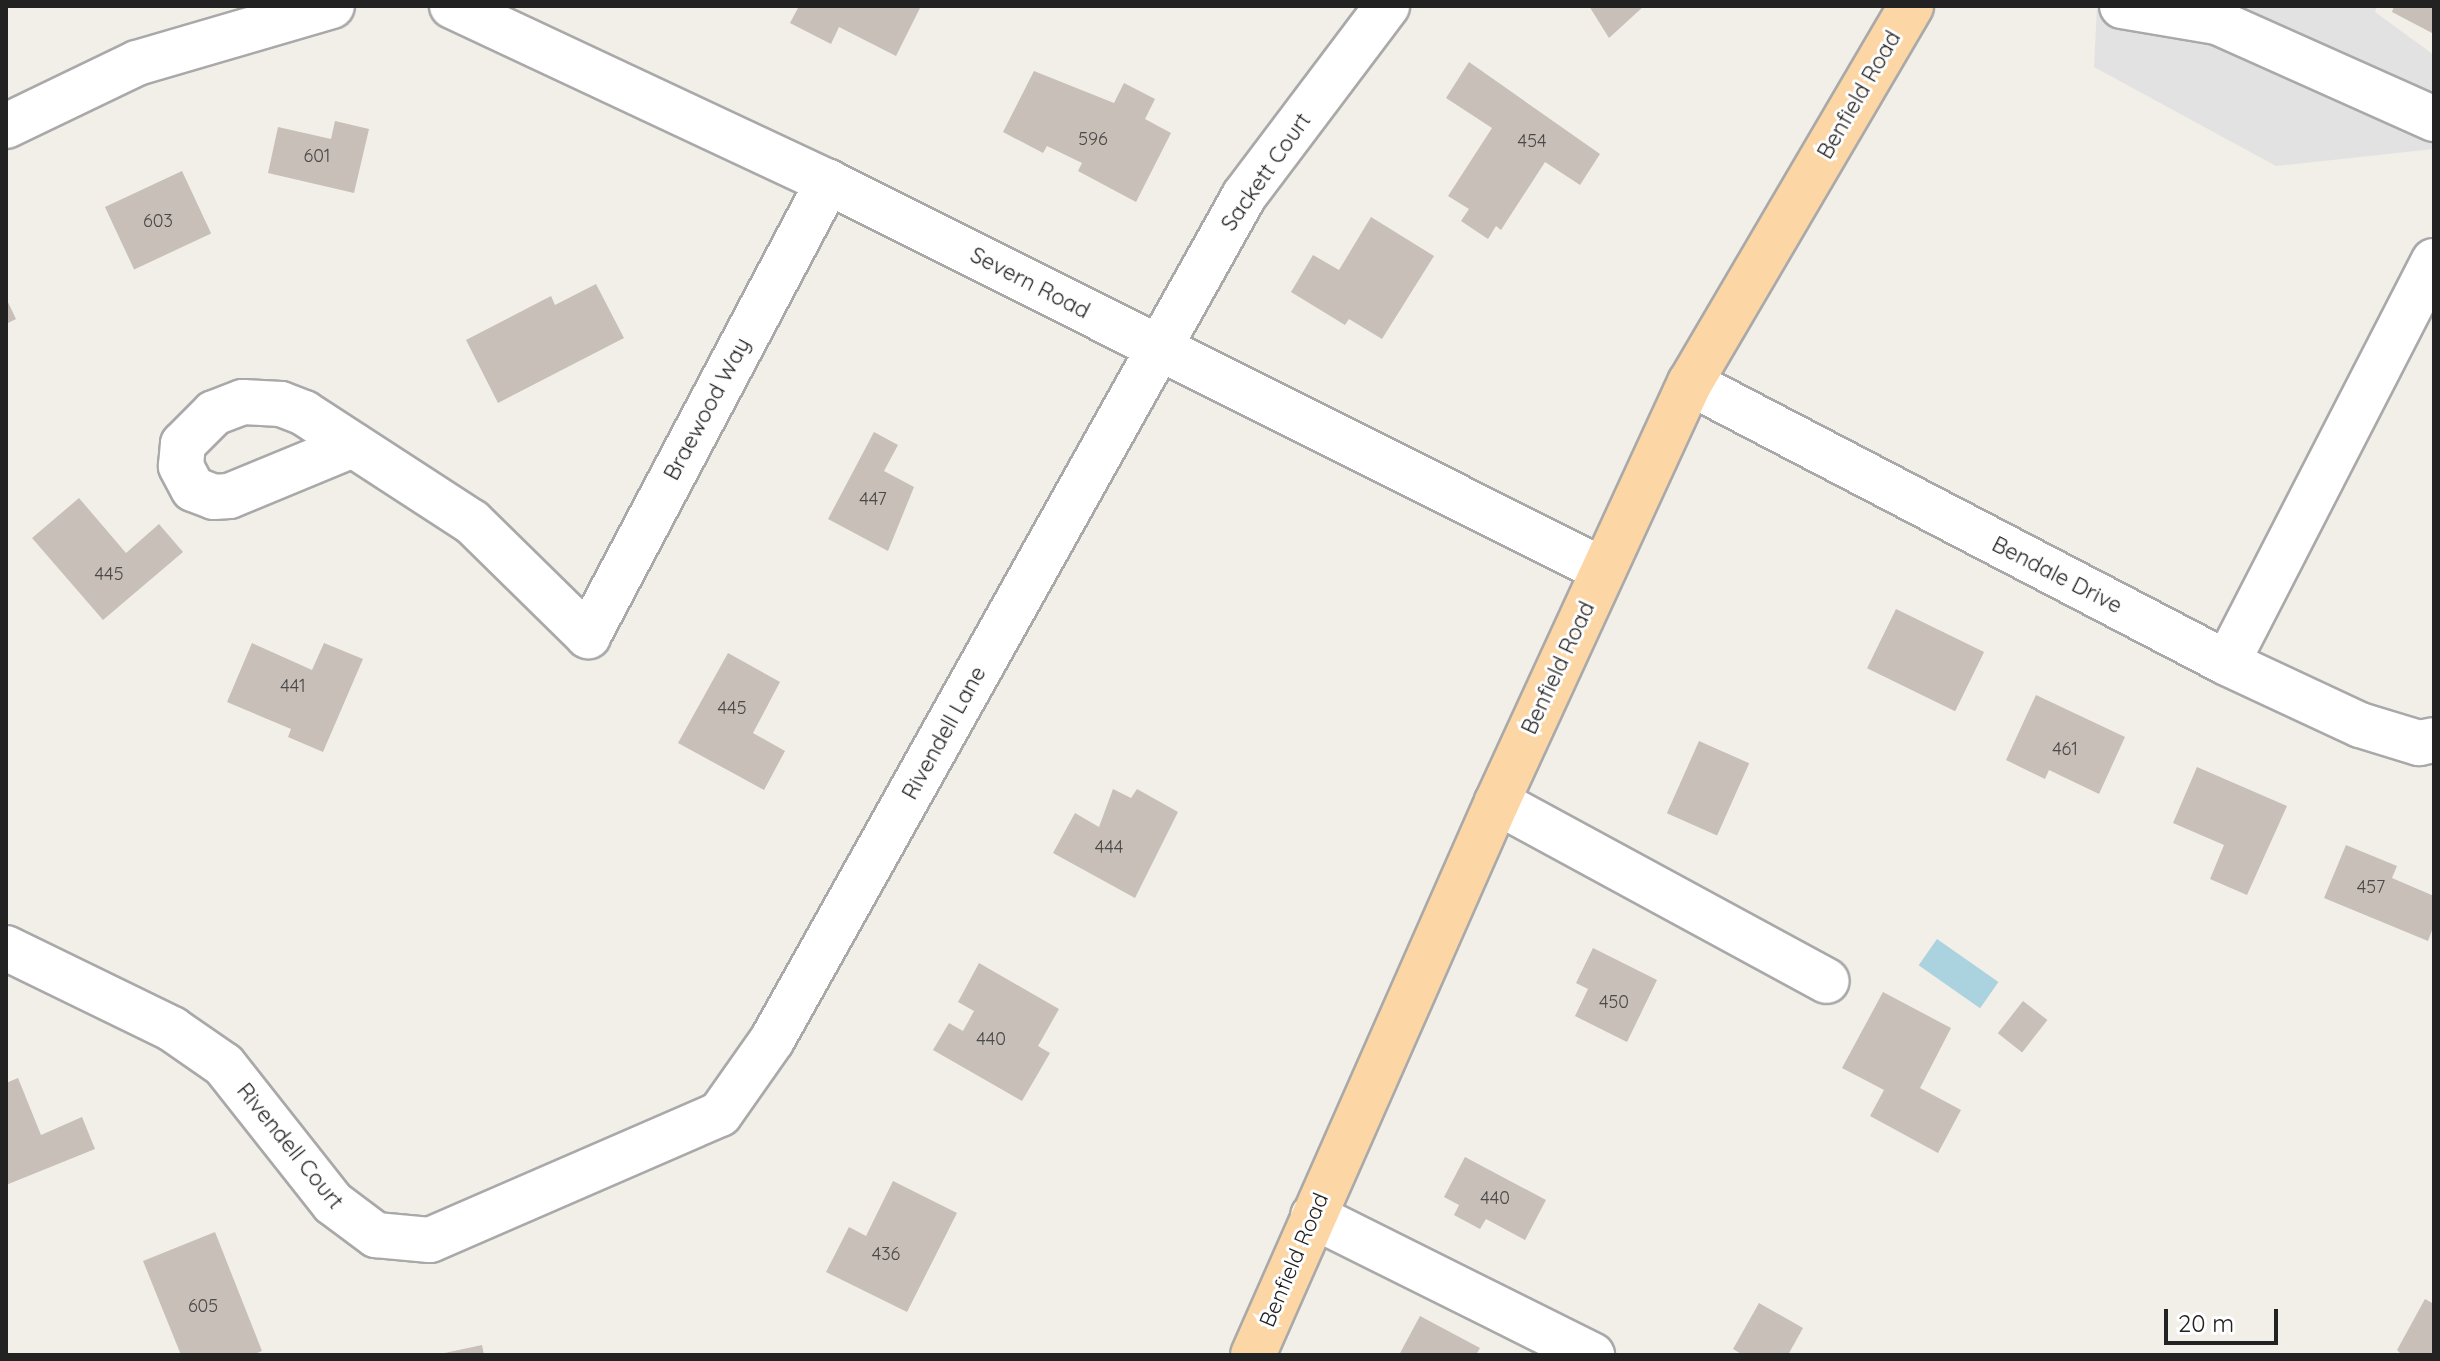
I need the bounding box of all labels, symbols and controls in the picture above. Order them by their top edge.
street label: Benfield Road [1812,26,1906,164]
street label: Sackett Court [1216,108,1316,236]
house number: 596 [1078,128,1108,150]
house number: 454 [1518,130,1546,152]
house number: 601 [303,145,331,167]
house number: 603 [143,210,173,232]
street label: Severn Road [966,242,1094,324]
street label: Braewood Way [658,333,756,485]
house number: 447 [859,488,887,510]
street label: Bendale Drive [1988,531,2126,619]
house number: 445 [95,563,123,585]
street label: Benfield Road [1516,598,1600,738]
street label: Rivendell Lane [897,662,991,804]
house number: 441 [280,675,306,697]
house number: 445 [718,697,746,719]
house number: 461 [2052,738,2078,760]
house number: 444 [1095,836,1123,858]
house number: 457 [2357,876,2385,898]
house number: 450 [1599,991,1629,1013]
house number: 440 [976,1028,1006,1050]
street label: Rivendell Court [231,1078,349,1214]
house number: 440 [1480,1187,1510,1209]
street label: Benfield Road [1254,1189,1334,1331]
house number: 436 [872,1243,900,1265]
scale bar [2168,1293,2282,1343]
house number: 605 [188,1295,218,1317]
text: 20 m [2178,1308,2234,1338]

